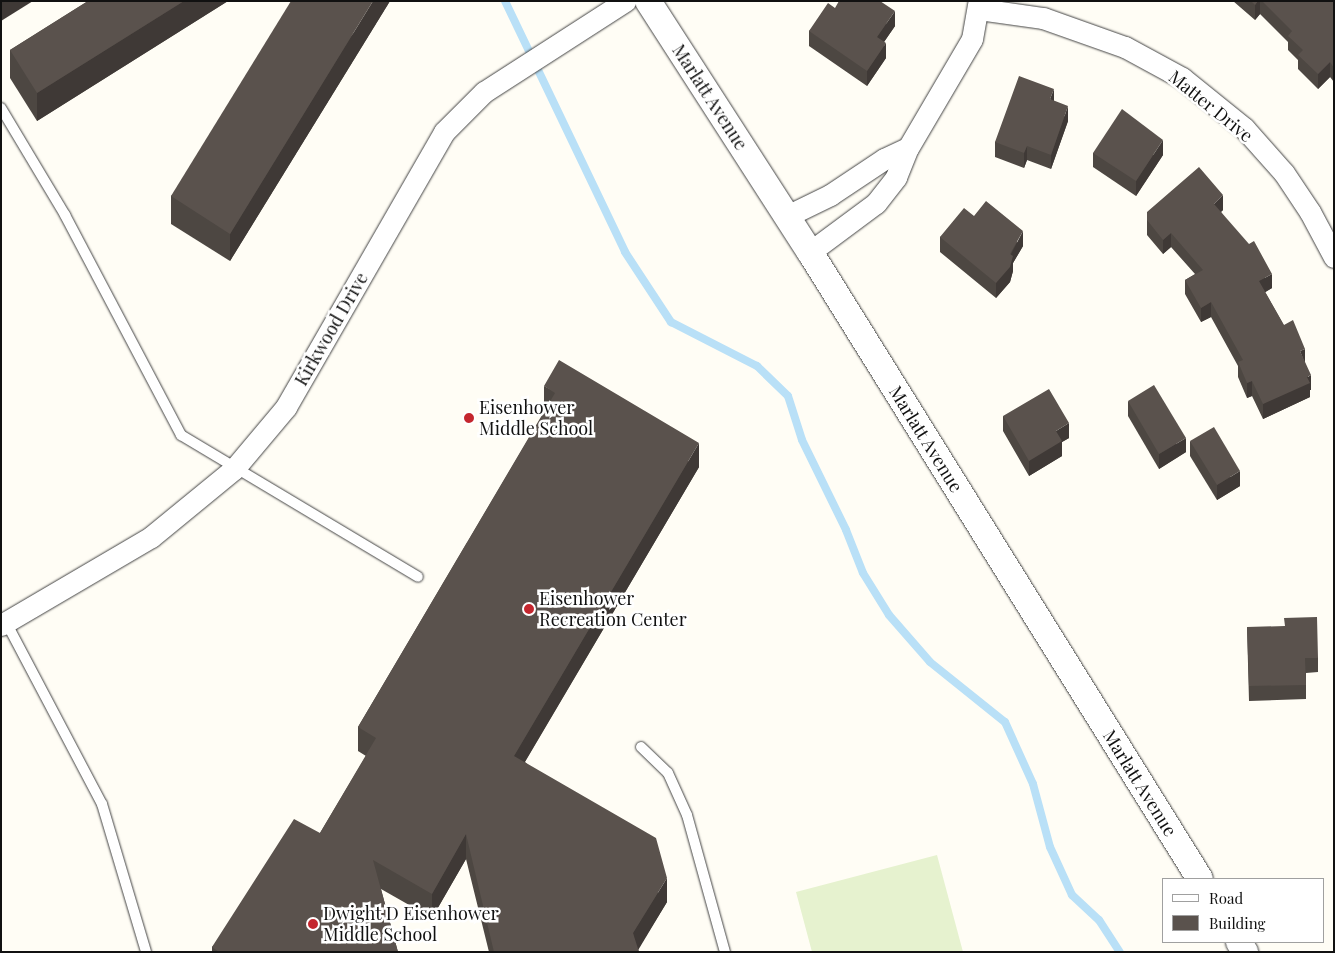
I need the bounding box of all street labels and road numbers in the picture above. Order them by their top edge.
street label: Marlatt Avenue [668,40,752,154]
street label: Matter Drive [1164,65,1258,147]
street label: Kirkwood Drive [290,269,372,389]
street label: Marlatt Avenue [884,381,968,497]
street label: Marlatt Avenue [1098,725,1182,841]

